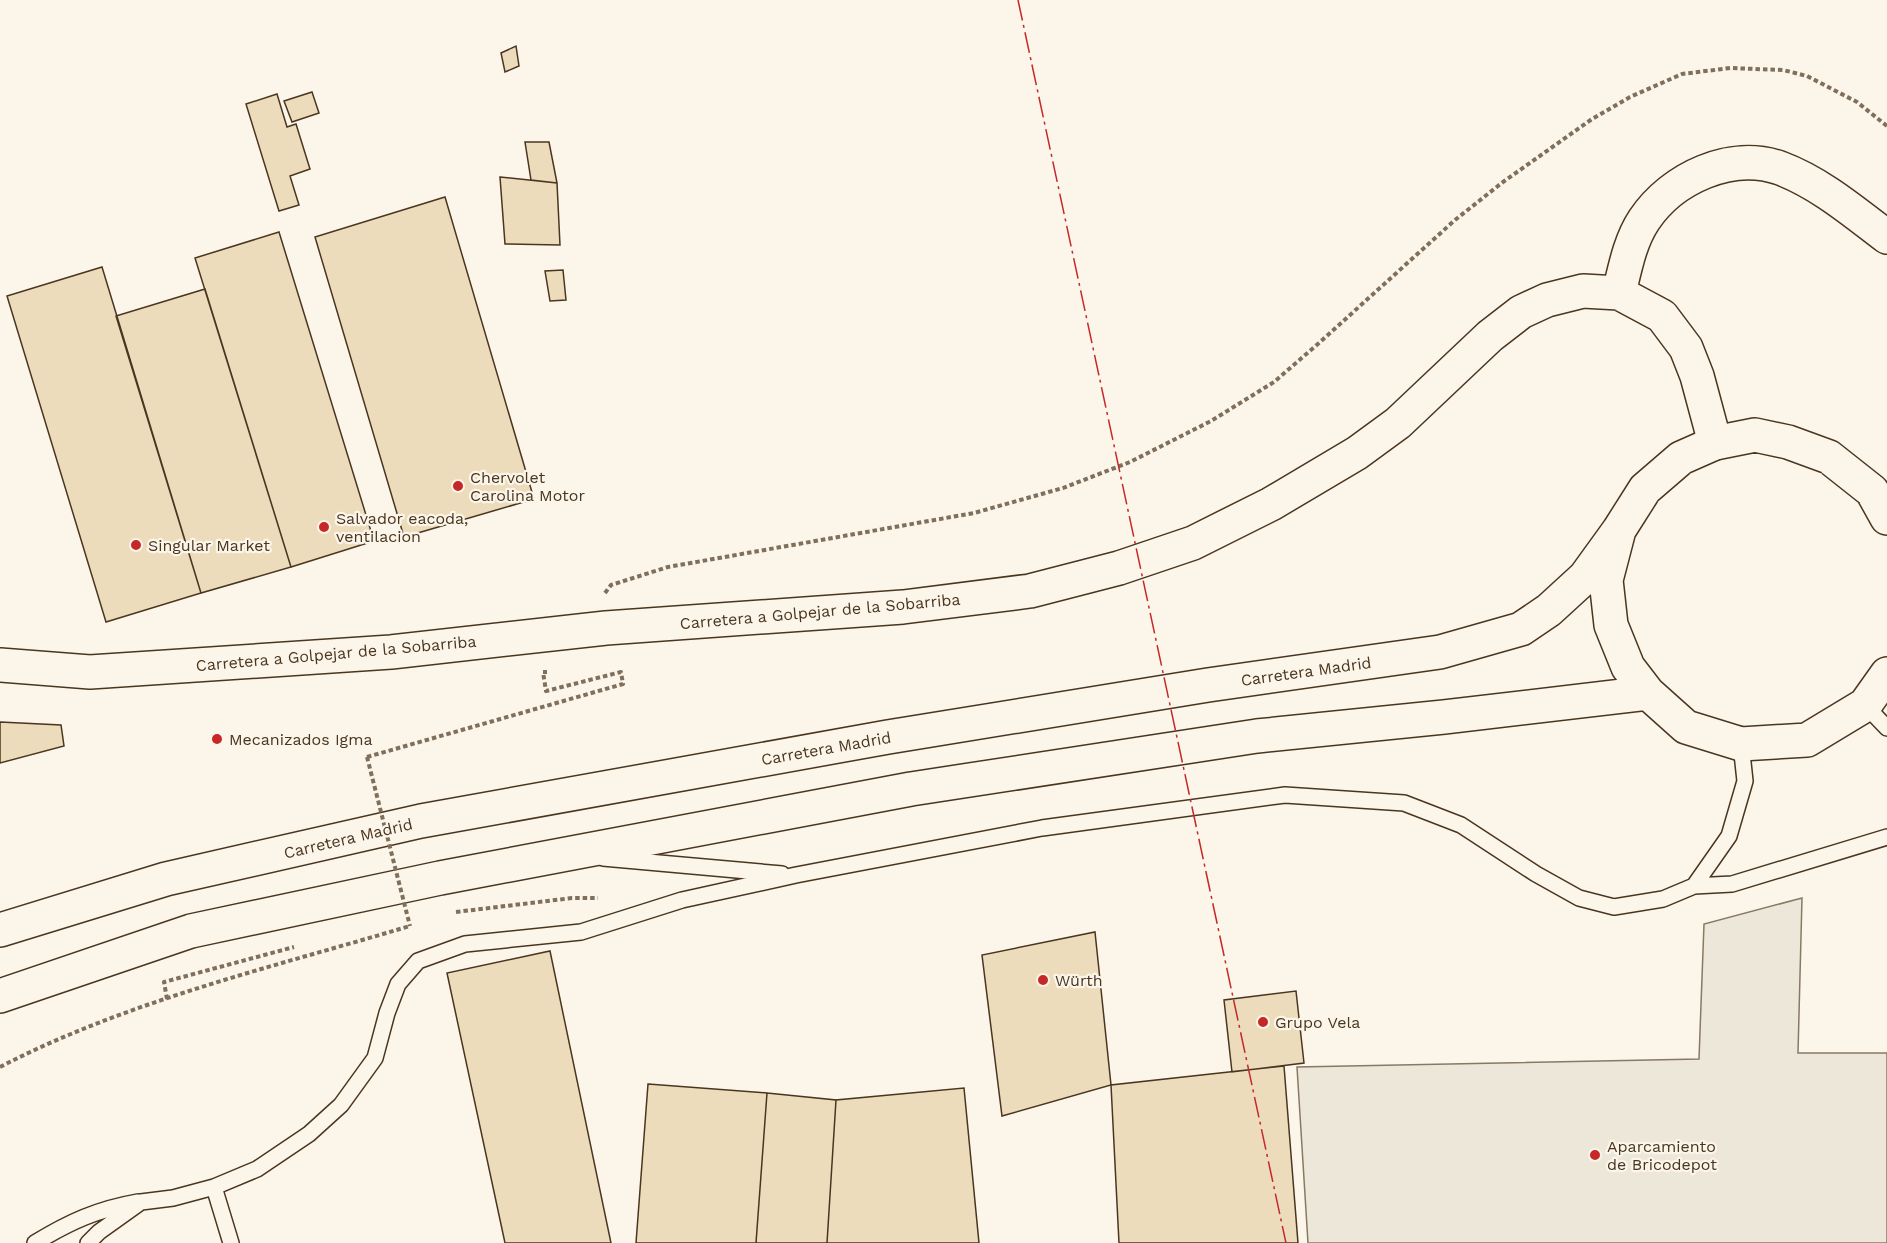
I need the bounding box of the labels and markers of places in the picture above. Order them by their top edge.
place label: Chervolet Carolina Motor [470,468,585,505]
marker: Chervolet Carolina Motor [451,479,465,493]
place label: Salvador eacoda, ventilacion [336,509,468,546]
marker: Salvador eacoda, ventilacion [317,520,331,534]
place label: Singular Market [148,536,270,555]
marker: Singular Market [129,538,143,552]
place label: Mecanizados Igma [229,730,372,749]
marker: Mecanizados Igma [210,732,224,746]
place label: Würth [1055,971,1103,990]
marker: Würth [1036,973,1050,987]
place label: Grupo Vela [1275,1013,1360,1032]
marker: Grupo Vela [1256,1015,1270,1029]
place label: Aparcamiento de Bricodepot [1607,1137,1717,1174]
marker: Aparcamiento de Bricodepot [1588,1148,1602,1162]

